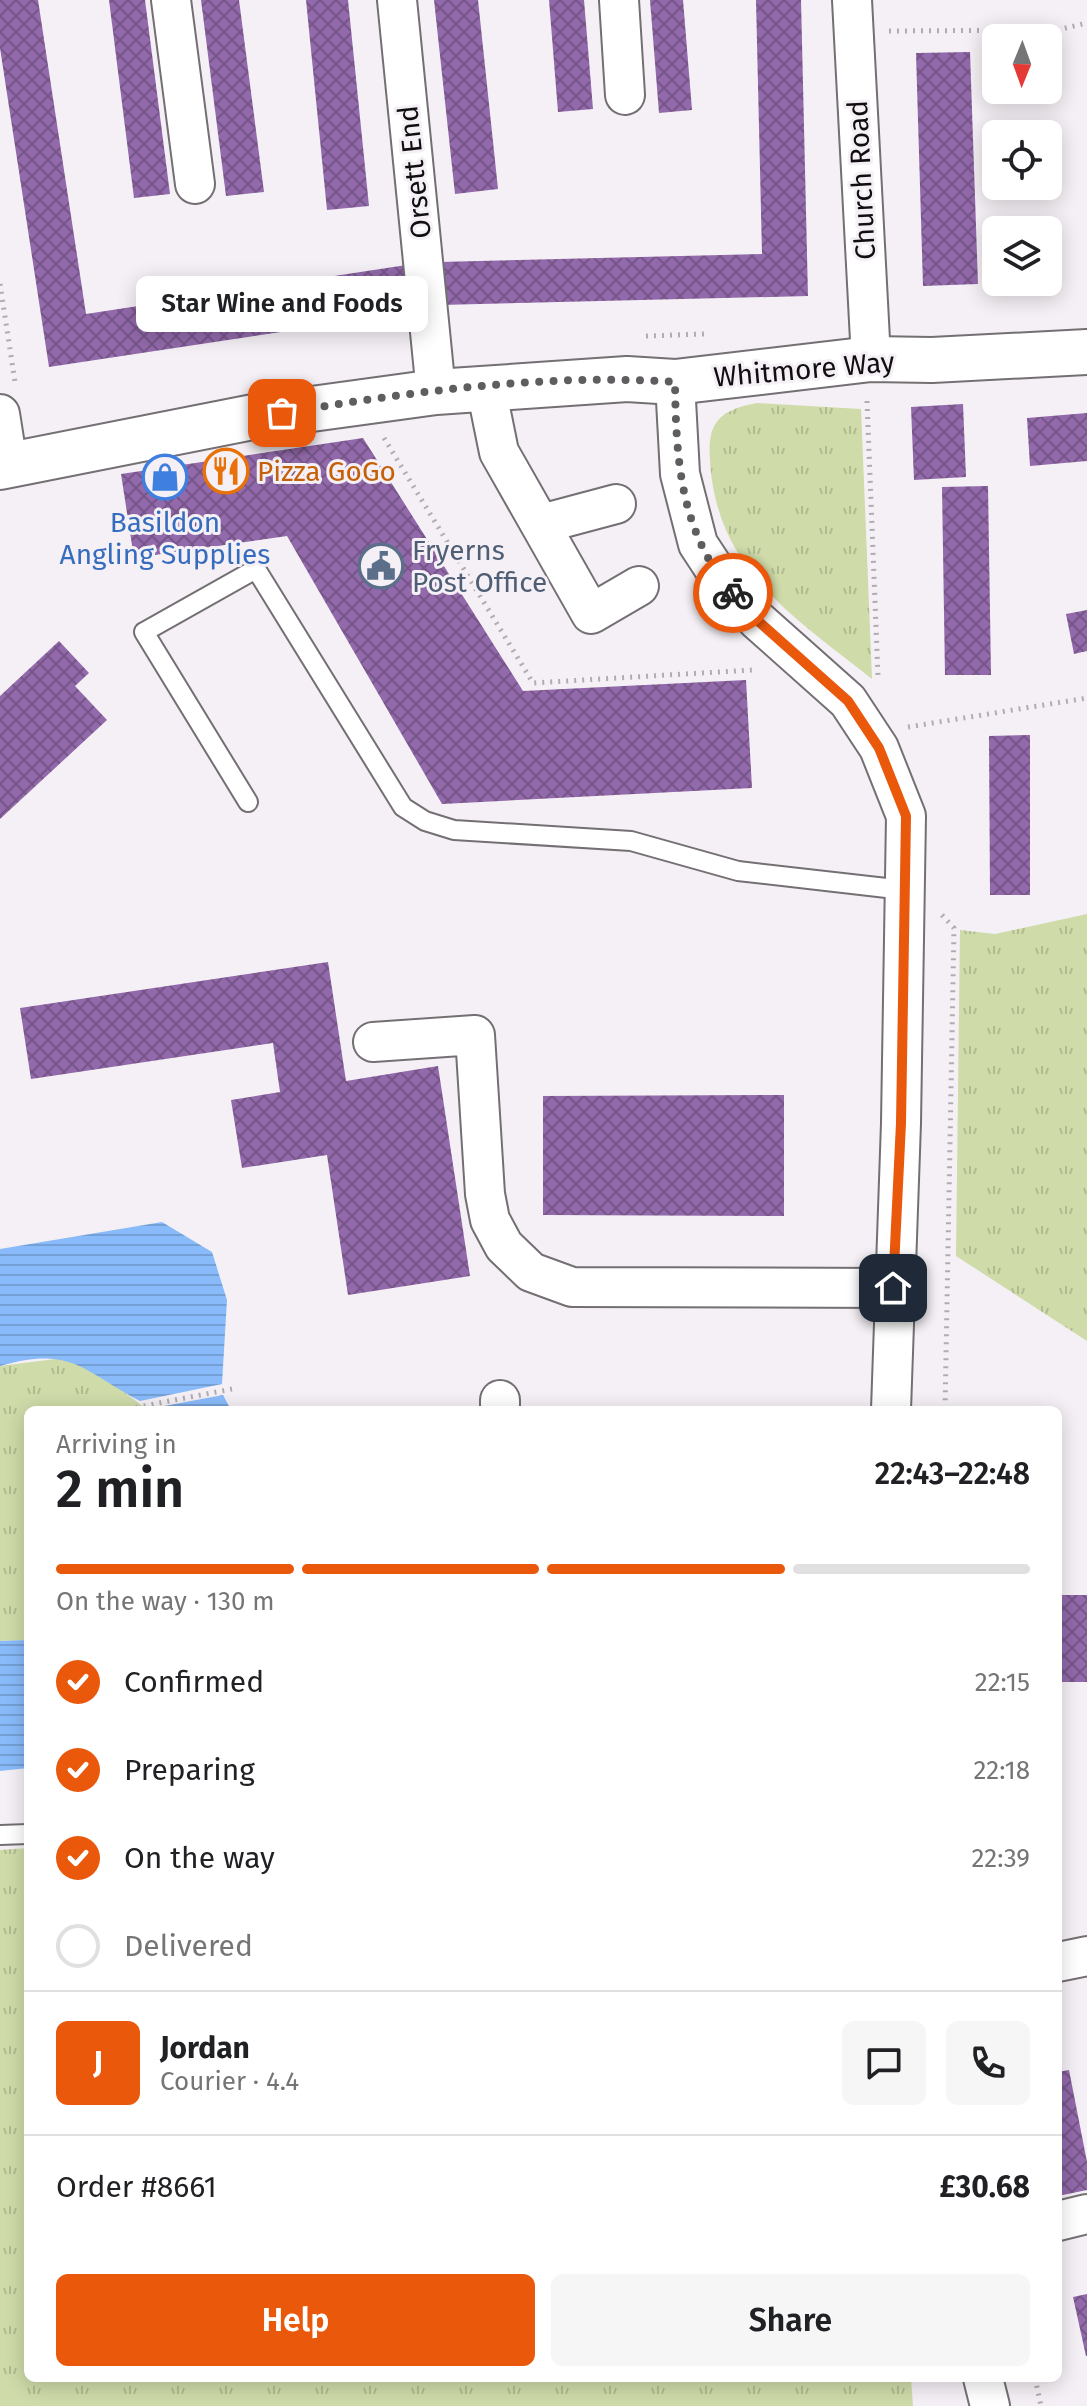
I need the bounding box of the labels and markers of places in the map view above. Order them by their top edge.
callout: Star Wine and Foods [136,277,428,333]
pin [248,379,316,447]
restaurant icon: Pizza GoGo [202,447,250,495]
shop icon: Basildon Angling Supplies [141,453,189,501]
place label: Pizza GoGo [257,455,396,488]
place label: Basildon Angling Supplies [60,506,270,571]
place label: Fryerns Post Office [412,534,547,599]
public building icon: Fryerns Post Office [357,542,405,590]
pin [859,1254,927,1322]

